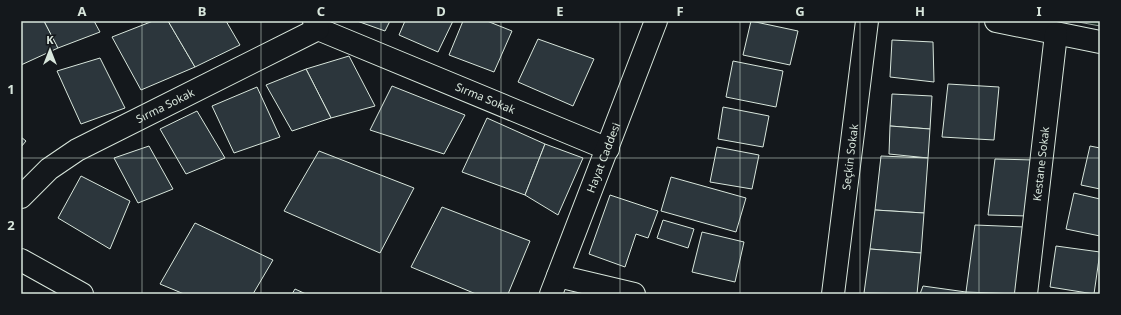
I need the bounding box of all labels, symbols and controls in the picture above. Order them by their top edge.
text: A [78,2,87,20]
text: B [198,2,206,20]
text: C [317,2,325,20]
text: D [436,2,446,20]
text: E [556,2,564,20]
text: F [676,2,684,20]
text: G [795,2,805,20]
text: H [915,2,925,20]
text: I [1036,2,1042,20]
north arrow [30,30,70,70]
text: K [46,32,54,47]
street label: Sırma Sokak [453,79,518,117]
text: 1 [7,80,15,98]
street label: Sırma Sokak [133,84,197,126]
street label: Hayat Caddesi [583,120,623,195]
street label: Seçkin Sokak [838,123,861,191]
street label: Kestane Sokak [1029,126,1052,202]
text: 2 [7,216,15,234]

